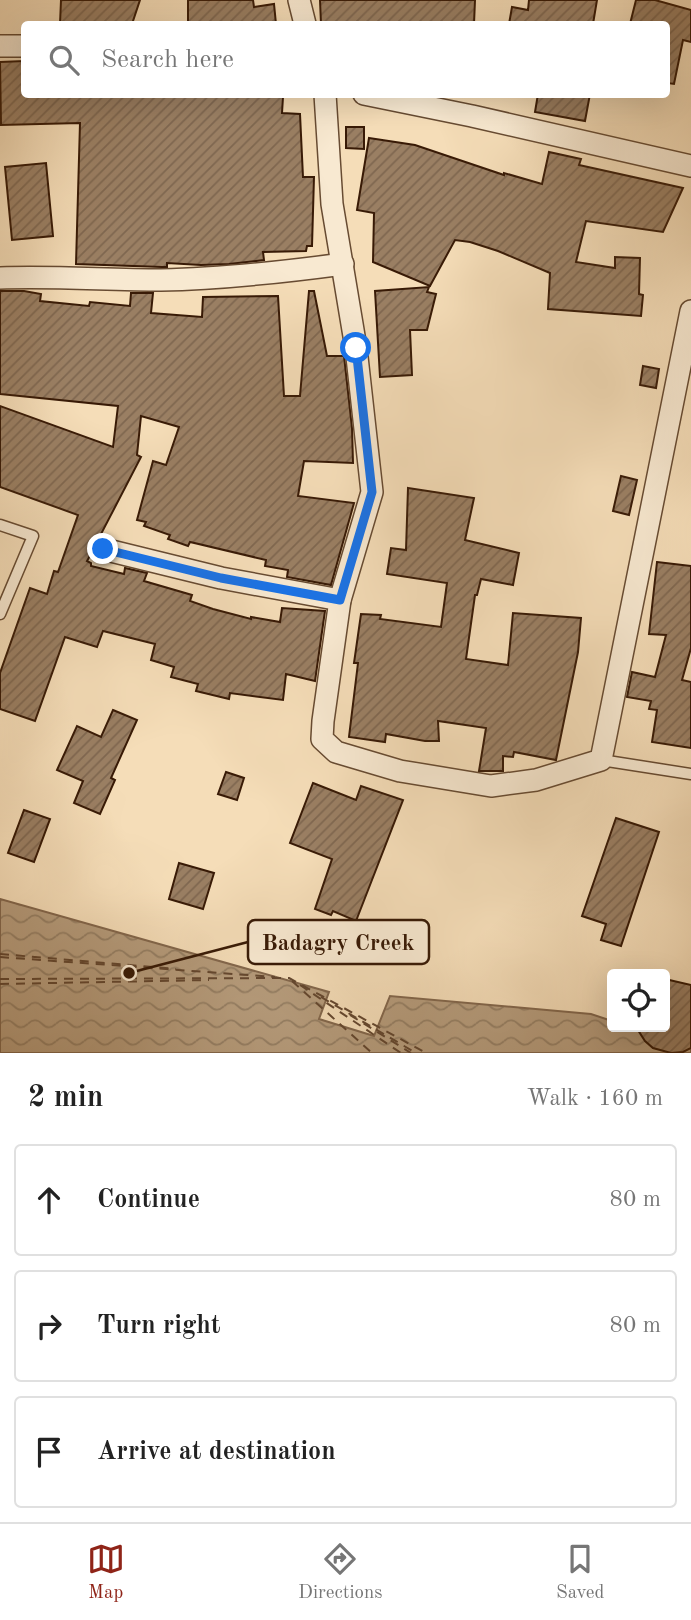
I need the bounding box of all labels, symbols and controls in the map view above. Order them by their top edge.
search box [21,21,670,98]
icon: search [45,41,83,79]
text: Search here [101,47,234,73]
route start [340,332,371,363]
route end [87,533,118,564]
callout: Badagry Creek [248,920,429,964]
text: Badagry Creek [261,932,415,955]
map controls [607,969,670,1032]
button: locate [607,969,670,1032]
text: 2 min [28,1083,103,1113]
text: Walk · 160 m [527,1087,663,1110]
icon: ahead [30,1181,68,1219]
text: Continue [97,1187,200,1213]
text: 80 m [610,1188,661,1211]
icon: right [30,1307,68,1345]
text: Turn right [97,1313,220,1339]
text: 80 m [610,1314,661,1337]
icon: arrive [30,1433,68,1471]
text: Arrive at destination [97,1439,336,1465]
tab: Map [87,1540,125,1605]
tab: Directions [298,1540,383,1605]
tab: Saved [556,1540,604,1605]

